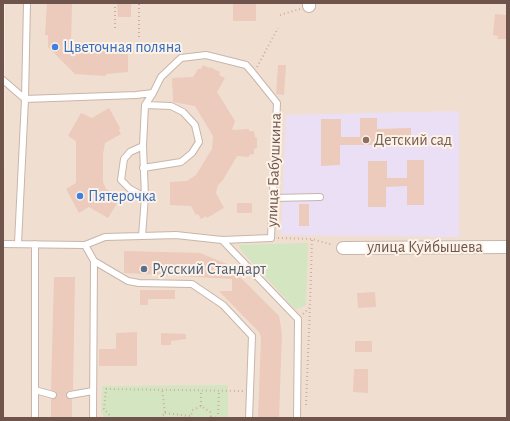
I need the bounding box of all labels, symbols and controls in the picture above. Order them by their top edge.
place label: Цветочная поляна [63,37,182,57]
marker: Цветочная поляна [50,42,60,52]
street label: улица Бабушкина [262,113,286,227]
place label: Детский сад [374,130,452,150]
marker: Детский сад [361,135,371,145]
place label: Пятерочка [88,186,156,206]
marker: Пятерочка [75,191,85,201]
street label: улица Куйбышева [367,237,483,257]
place label: Русский Стандарт [152,259,266,279]
marker: Русский Стандарт [139,264,149,274]

